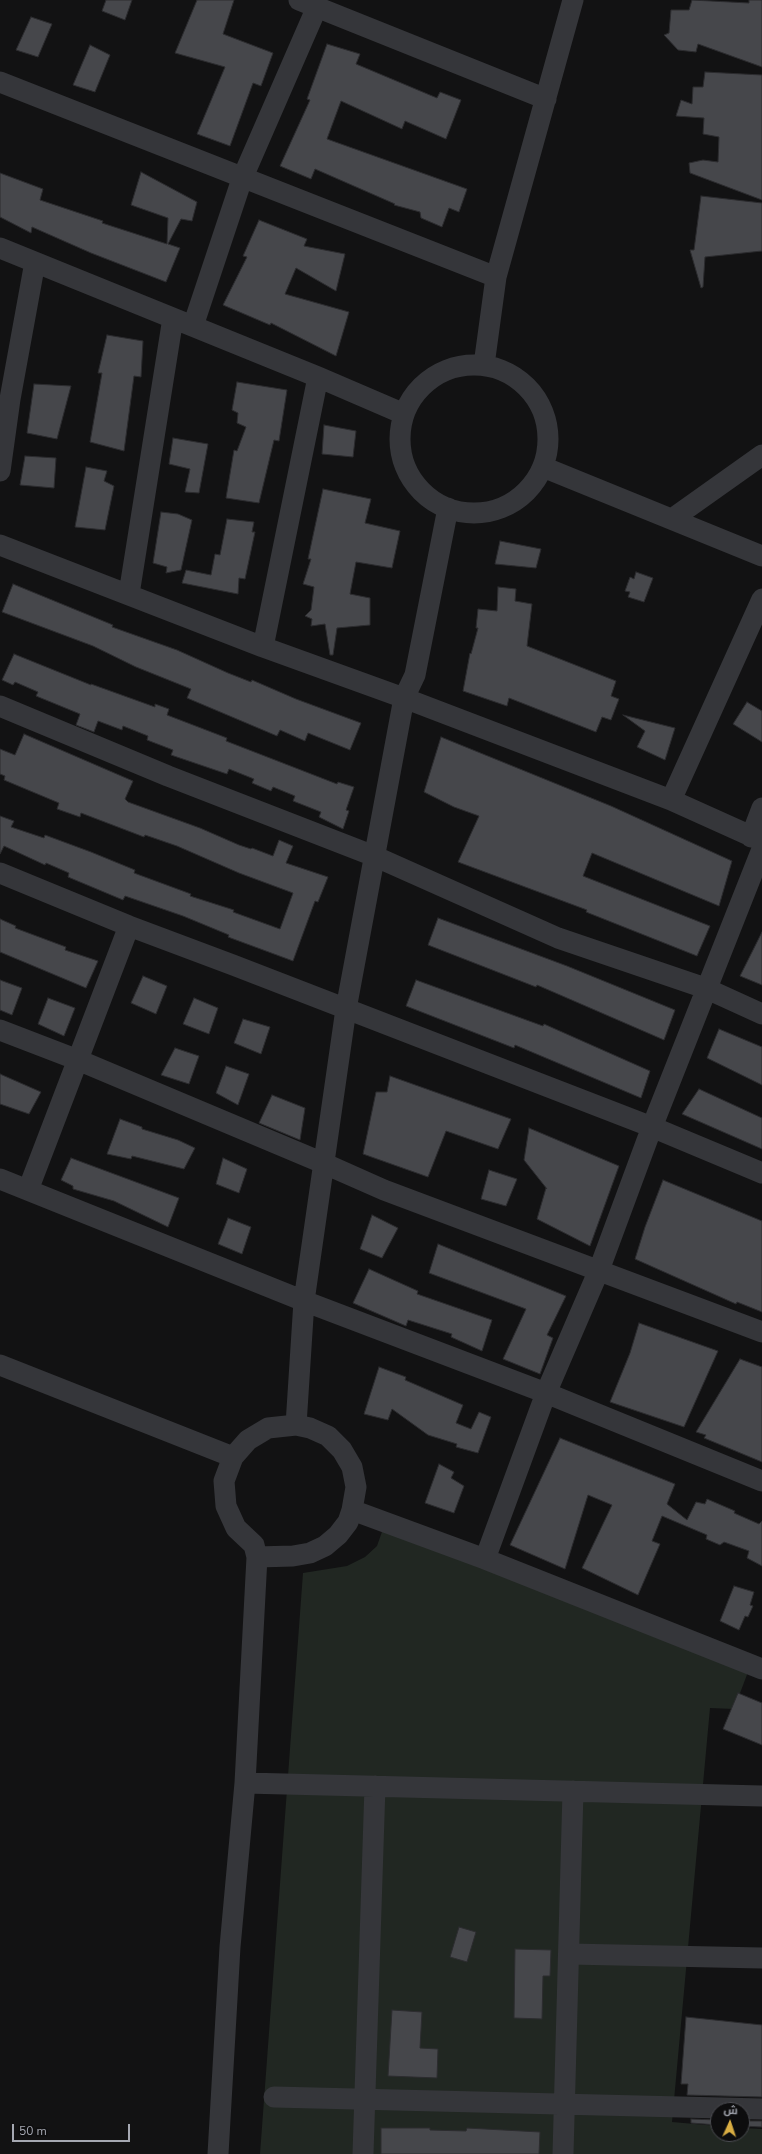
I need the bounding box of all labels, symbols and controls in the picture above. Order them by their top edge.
north arrow [710,2102,750,2142]
text: ش [723,2103,738,2118]
scale bar [14,2116,132,2142]
text: 50 m [19,2123,47,2139]

